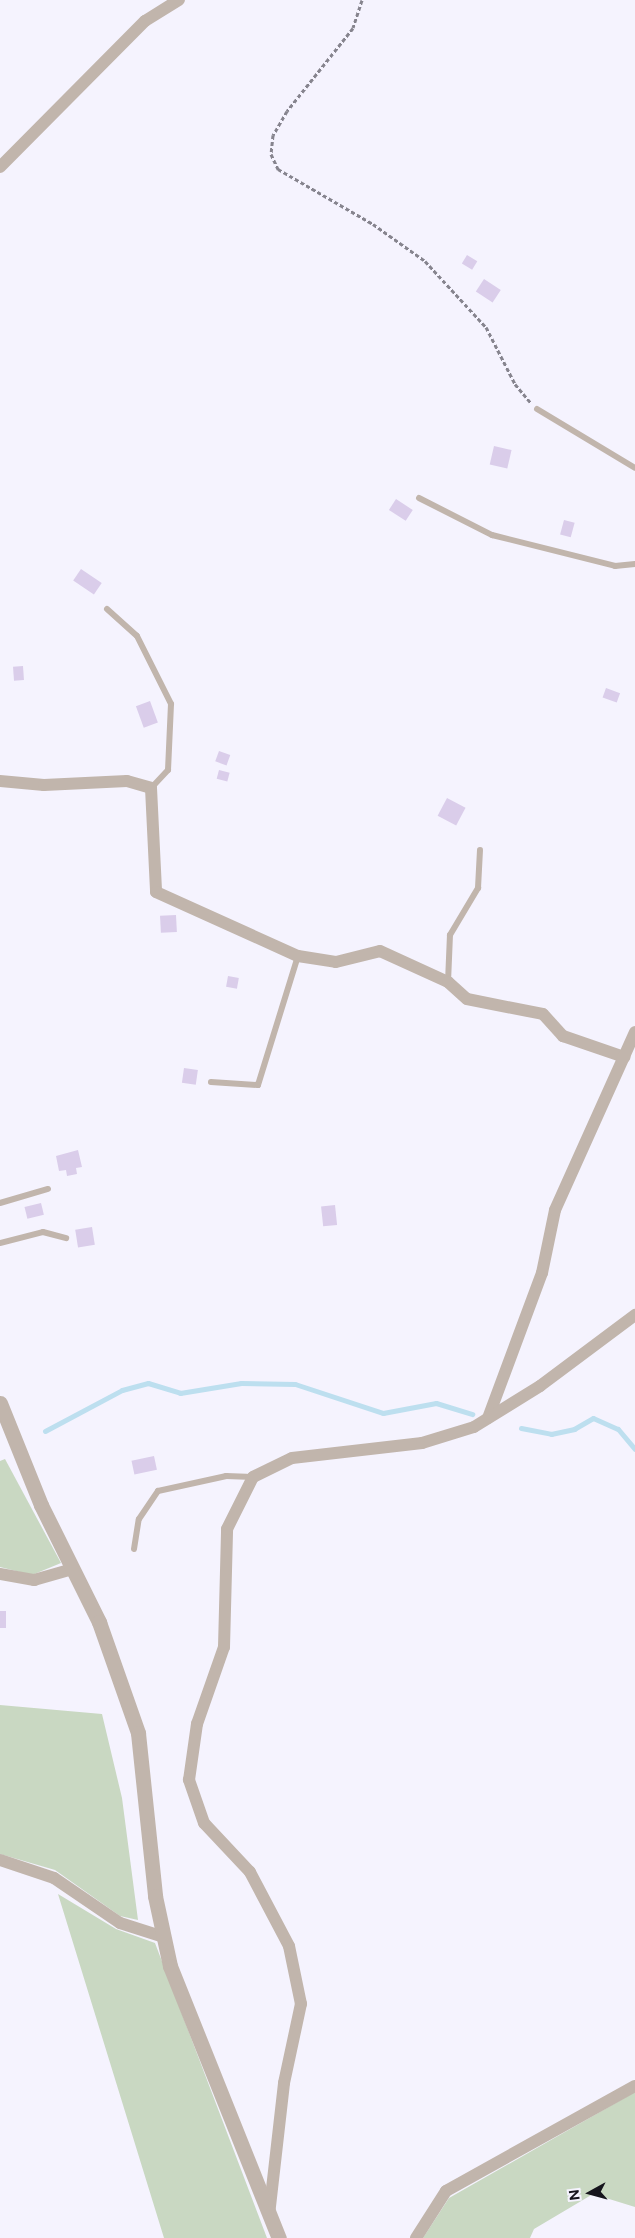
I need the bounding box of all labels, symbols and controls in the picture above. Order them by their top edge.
north arrow [565,2168,615,2218]
text: N [566,2188,584,2201]

